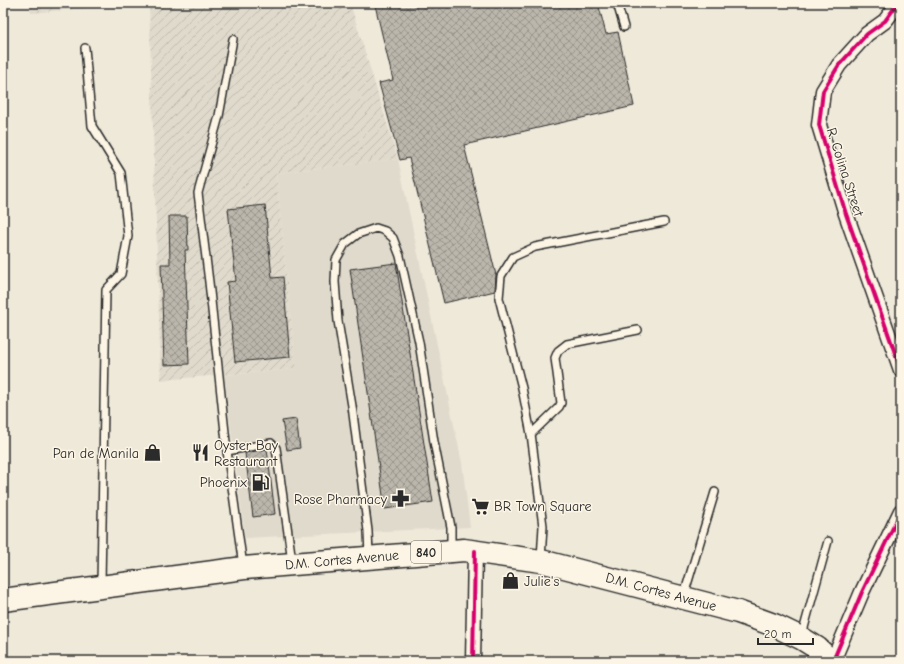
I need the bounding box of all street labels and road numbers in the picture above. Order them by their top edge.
street label: R. Colina Street [823,126,868,219]
road number: 840 [411,541,441,563]
street label: D.M. Cortes Avenue [284,547,400,573]
street label: D.M. Cortes Avenue [604,569,718,615]

